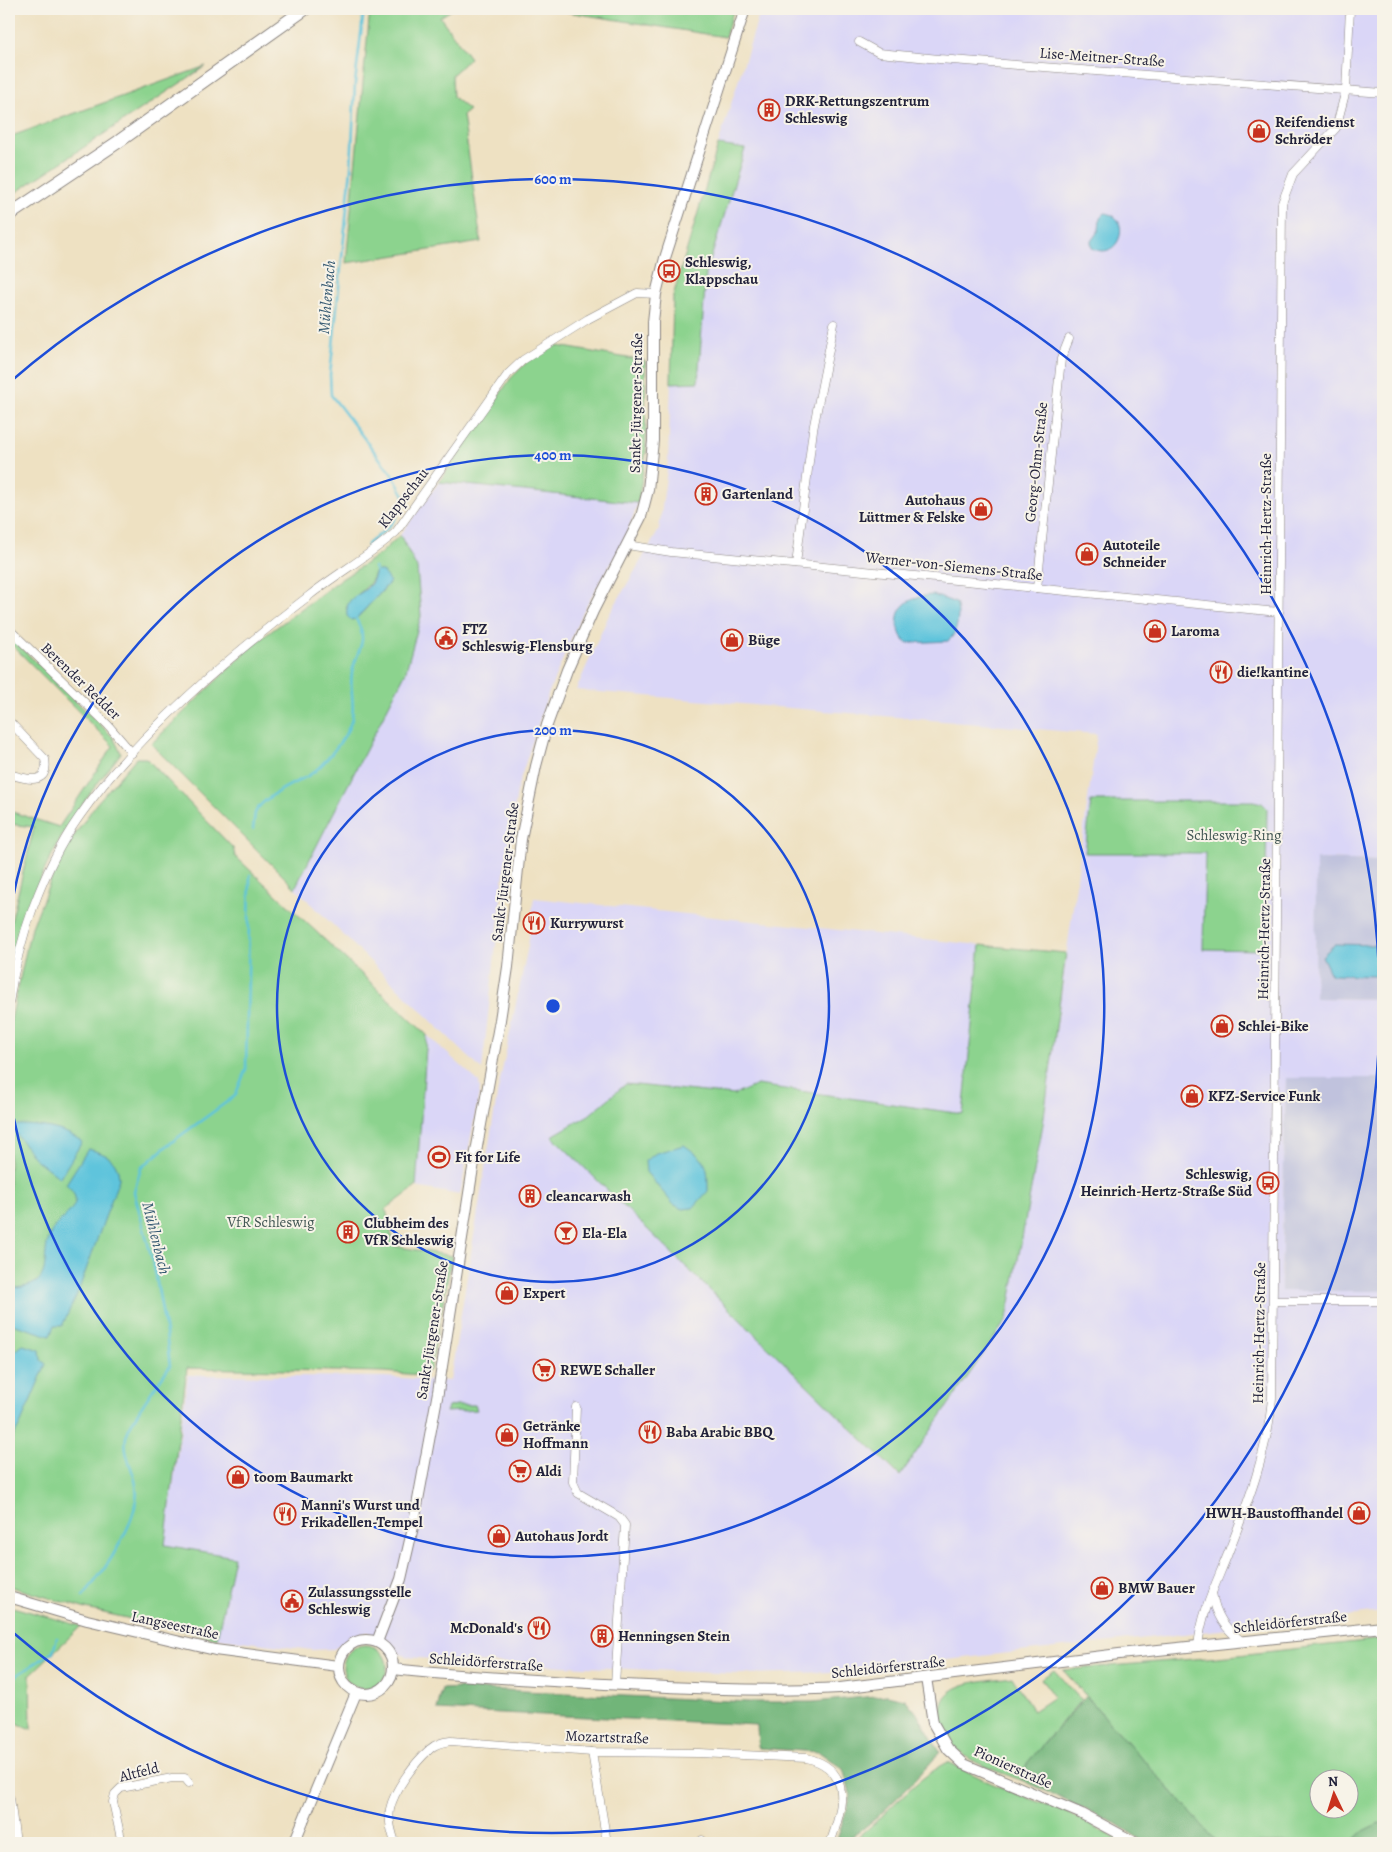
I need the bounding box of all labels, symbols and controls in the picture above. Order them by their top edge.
street label: Lise-Meitner-Straße [1039,43,1165,71]
place label: DRK-Rettungszentrum Schleswig [785,91,930,128]
building icon: DRK-Rettungszentrum Schleswig [757,98,781,122]
place label: Reifendienst Schröder [1275,112,1355,149]
shop icon: Reifendienst Schröder [1247,119,1271,143]
text: 600 m [534,169,572,189]
place label: Schleswig, Klappschau [685,252,759,289]
water label: Mühlenbach [313,259,341,335]
bus stop icon: Schleswig, Klappschau [657,259,681,283]
street label: Sankt-Jürgener-Straße [625,332,647,473]
street label: Georg-Ohm-Straße [1020,401,1052,523]
text: 400 m [534,445,572,465]
street label: Heinrich-Hertz-Straße [1256,453,1276,595]
street label: Klappschau [373,463,433,532]
building icon: Gartenland [694,482,718,506]
place label: Gartenland [722,484,794,504]
place label: Autohaus Lüttmer & Felske [859,490,965,527]
shop icon: Autohaus Lüttmer & Felske [969,497,993,521]
place label: Autoteile Schneider [1102,535,1166,572]
shop icon: Autoteile Schneider [1075,542,1099,566]
street label: Werner-von-Siemens-Straße [863,547,1044,585]
place label: FTZ Schleswig-Flensburg [462,619,593,656]
shop icon: Laroma [1143,619,1167,643]
place label: Laroma [1171,621,1221,641]
public building icon: FTZ Schleswig-Flensburg [434,626,458,650]
shop icon: Büge [720,628,744,652]
place label: Büge [748,630,780,650]
street label: Berender Redder [37,638,125,724]
restaurant icon: die!kantine [1209,660,1233,684]
place label: die!kantine [1237,662,1309,682]
text: 200 m [534,720,572,740]
street label: Sankt-Jürgener-Straße [487,801,524,943]
park label: Schleswig-Ring [1187,825,1282,845]
street label: Heinrich-Hertz-Straße [1253,858,1275,1000]
restaurant icon: Kurrywurst [522,911,546,935]
place label: Kurrywurst [550,913,624,933]
centre of rings [544,997,562,1015]
shop icon: Schlei-Bike [1210,1014,1234,1038]
place label: Schlei-Bike [1238,1016,1309,1036]
shop icon: KFZ-Service Funk [1180,1084,1204,1108]
place label: KFZ-Service Funk [1208,1086,1321,1106]
sports icon: Fit for Life [427,1145,451,1169]
place label: Fit for Life [455,1147,520,1167]
place label: Schleswig, Heinrich-Hertz-Straße Süd [1080,1164,1253,1201]
bus stop icon: Schleswig, Heinrich-Hertz-Straße Süd [1256,1171,1280,1195]
building icon: cleancarwash [518,1184,542,1208]
place label: cleancarwash [546,1186,631,1206]
water label: Mühlenbach [136,1200,176,1277]
park label: VfR Schleswig [226,1212,315,1232]
place label: Clubheim des VfR Schleswig [363,1213,454,1250]
building icon: Clubheim des VfR Schleswig [336,1220,360,1244]
bar icon: Ela-Ela [554,1221,578,1245]
place label: Ela-Ela [582,1223,628,1243]
street label: Sankt-Jürgener-Straße [411,1259,453,1401]
street label: Heinrich-Hertz-Straße [1248,1262,1270,1404]
shop icon: Expert [495,1281,519,1305]
place label: Expert [523,1283,566,1303]
supermarket icon: REWE Schaller [532,1358,556,1382]
place label: REWE Schaller [560,1360,655,1380]
place label: Getränke Hoffmann [523,1416,589,1453]
restaurant icon: Baba Arabic BBQ [638,1420,662,1444]
place label: Baba Arabic BBQ [666,1422,775,1442]
shop icon: Getränke Hoffmann [495,1423,519,1447]
supermarket icon: Aldi [508,1459,532,1483]
place label: Aldi [535,1461,562,1481]
shop icon: toom Baumarkt [226,1465,250,1489]
place label: toom Baumarkt [254,1467,353,1487]
place label: Manni's Wurst und Frikadellen-Tempel [301,1495,423,1532]
shop icon: HWH-Baustoffhandel [1347,1501,1371,1525]
restaurant icon: Manni's Wurst und Frikadellen-Tempel [273,1502,297,1526]
place label: HWH-Baustoffhandel [1205,1503,1343,1523]
shop icon: Autohaus Jordt [487,1524,511,1548]
place label: Autohaus Jordt [514,1526,609,1546]
shop icon: BMW Bauer [1090,1576,1114,1600]
place label: BMW Bauer [1118,1578,1195,1598]
place label: Zulassungsstelle Schleswig [308,1582,411,1619]
public building icon: Zulassungsstelle Schleswig [280,1589,304,1613]
street label: Langseestraße [129,1606,221,1644]
street label: Schleidörferstraße [1232,1606,1348,1638]
restaurant icon: McDonald's [527,1616,551,1640]
place label: McDonald's [450,1618,523,1638]
building icon: Henningsen Stein [590,1624,614,1648]
place label: Henningsen Stein [618,1626,731,1646]
street label: Schleidörferstraße [428,1648,544,1676]
street label: Schleidörferstraße [830,1651,946,1683]
street label: Mozartstraße [565,1726,649,1748]
street label: Pionierstraße [971,1741,1056,1793]
street label: Altfeld [116,1757,162,1787]
north arrow [1310,1770,1360,1820]
text: N [1327,1772,1339,1791]

